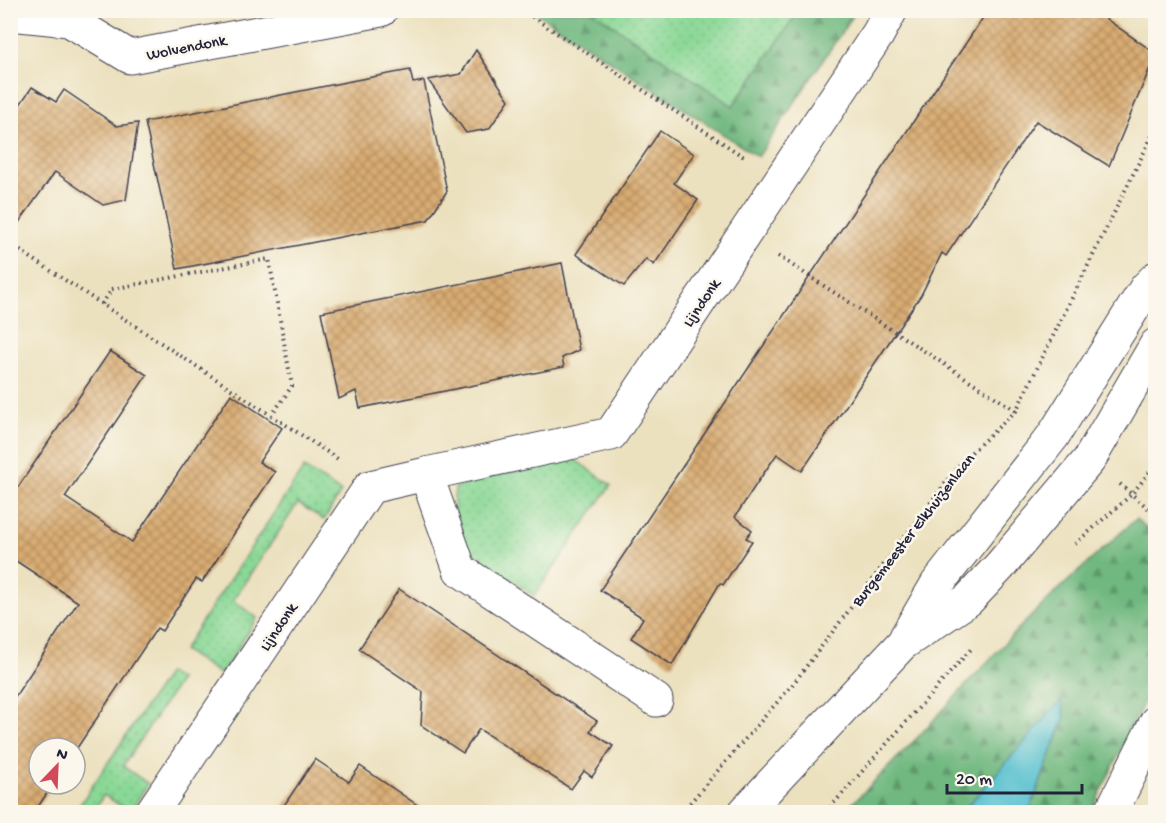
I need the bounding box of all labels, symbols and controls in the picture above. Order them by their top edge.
street label: Wolvendonk [145,32,230,66]
street label: Lijndonk [680,275,727,332]
street label: Burgemeester Elkhuizenlaan [849,451,981,612]
street label: Lijndonk [257,599,304,656]
north arrow [27,736,87,796]
text: N [53,745,71,766]
scale bar [947,757,1082,795]
text: 20 m [956,770,992,791]

